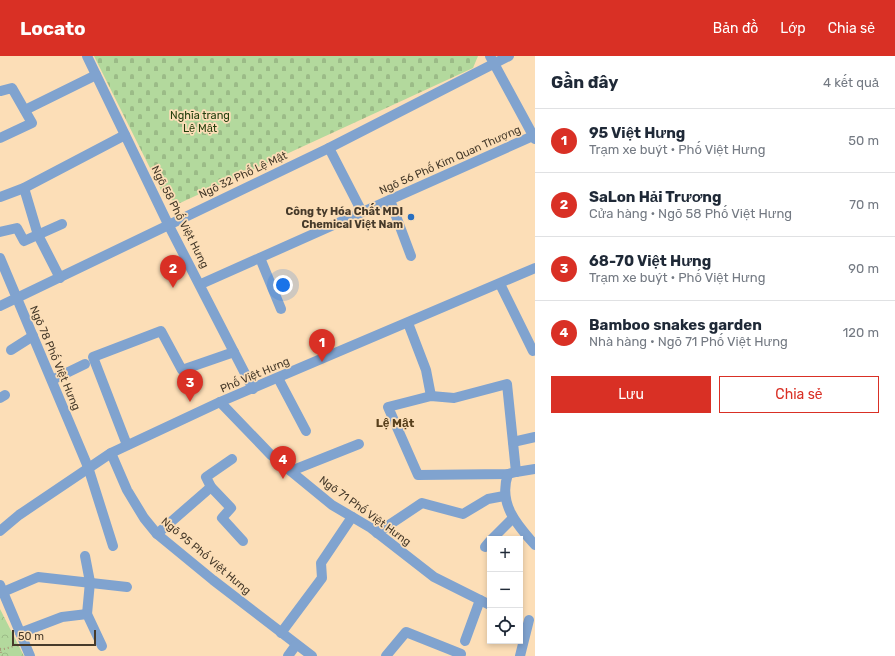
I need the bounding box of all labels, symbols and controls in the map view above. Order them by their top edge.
text: Locato [20,17,86,40]
text: Bản đồ [713,20,758,37]
text: Lớp [780,20,806,37]
text: Chia sẻ [828,20,875,37]
text: Gần đây [551,72,618,92]
text: 4 kết quả [823,75,879,90]
park label: Nghĩa trang Lệ Mật [170,109,230,135]
street label: Ngõ 56 Phố Kim Quan Thượng [377,122,523,197]
text: 95 Việt Hưng [589,124,685,142]
text: 1 [561,133,567,148]
text: 50 m [848,133,879,148]
text: Trạm xe buýt · Phố Việt Hưng [589,142,765,157]
street label: Ngõ 32 Phố Lệ Mật [196,147,290,201]
street label: Ngõ 58 Phố Việt Hưng [148,163,213,270]
text: SaLon Hải Trương [589,188,722,206]
text: 2 [560,197,568,212]
text: 70 m [849,197,879,212]
place label: Công ty Hóa Chất MDI Chemical Việt Nam [286,203,403,231]
text: Cửa hàng · Ngõ 58 Phố Việt Hưng [589,206,792,221]
marker: Công ty Hóa Chất MDI Chemical Việt Nam [406,212,416,222]
text: 68-70 Việt Hưng [589,252,711,270]
pin: 2 [160,255,186,288]
text: 3 [560,261,568,276]
text: 90 m [848,261,879,276]
text: Trạm xe buýt · Phố Việt Hưng [589,270,765,285]
your location [273,275,293,295]
street label: Ngõ 78 Phố Việt Hưng [27,303,84,412]
text: Bamboo snakes garden [589,316,762,334]
text: 4 [560,325,568,340]
text: 120 m [843,325,879,340]
pin: 1 [309,329,335,362]
text: Nhà hàng · Ngõ 71 Phố Việt Hưng [589,334,788,349]
street label: Phố Việt Hưng [218,353,292,395]
pin: 3 [177,369,203,402]
button: Lưu [551,376,711,413]
button: Chia sẻ [719,376,879,413]
district label: Lệ Mật [376,416,415,430]
pin: 4 [270,446,296,479]
street label: Ngõ 71 Phố Việt Hưng [317,472,414,549]
street label: Ngõ 95 Phố Việt Hưng [159,514,254,597]
map controls [487,536,523,644]
button: + [487,536,523,572]
button: − [487,572,523,608]
button: locate [487,608,523,644]
scale bar [12,628,96,647]
text: 50 m [18,630,44,643]

